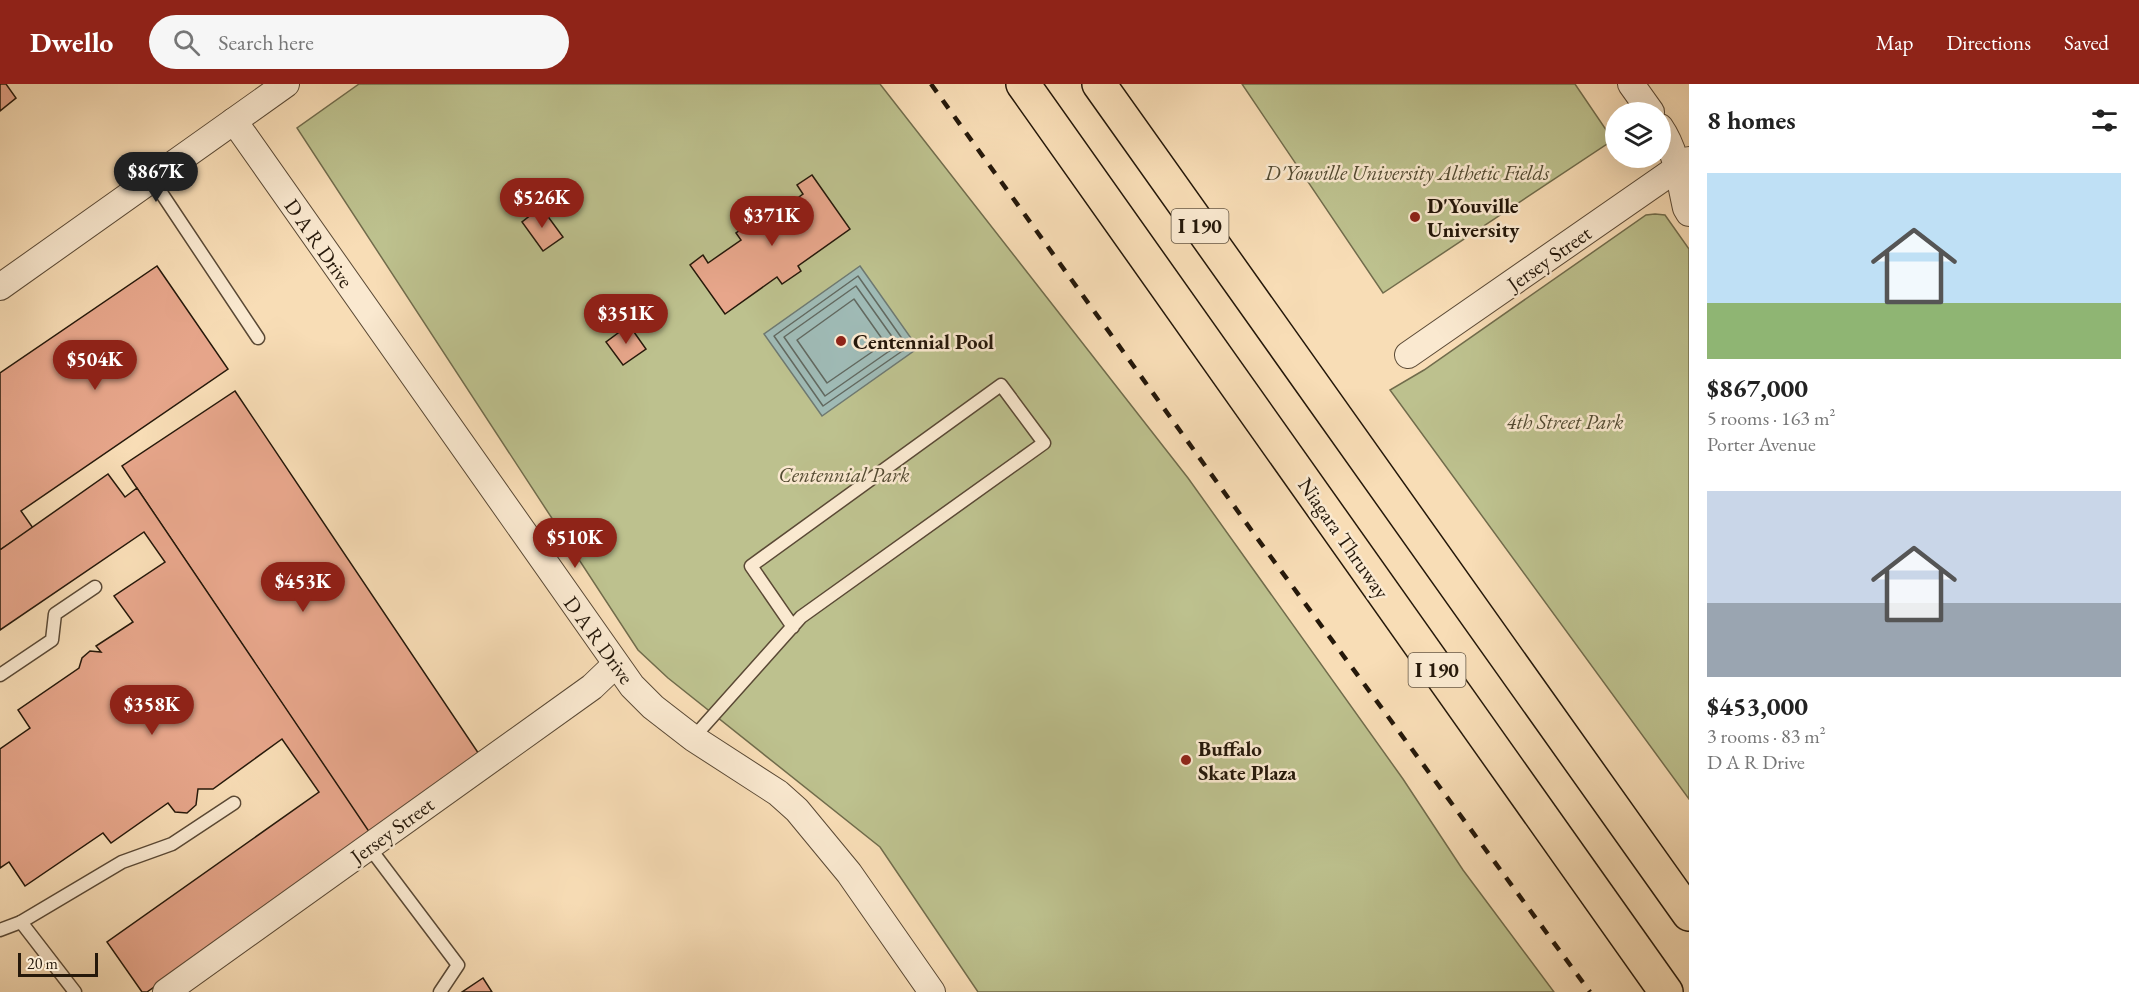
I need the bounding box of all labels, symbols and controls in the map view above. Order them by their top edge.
search box [149,15,569,69]
text: Dwello [30,24,113,60]
icon: search [170,26,203,59]
text: Search here [218,28,314,57]
text: Map [1876,29,1913,56]
text: Directions [1946,29,2031,56]
text: Saved [2064,29,2109,56]
map controls [1605,102,1671,168]
button: layers [1605,102,1671,168]
text: 8 homes [1707,103,1796,137]
icon: filters [2088,104,2121,137]
pin: $867K [114,152,198,203]
text: $867K [128,158,184,184]
park label: D'Youville University Althetic Fields [1264,159,1549,186]
pin: $526K [500,178,584,229]
text: $526K [514,184,570,210]
place label: D'Youville University [1427,192,1520,243]
street label: D A R Drive [278,193,360,293]
pin: $371K [730,196,814,247]
text: $371K [744,202,800,228]
road number: I 190 [1172,209,1228,243]
marker: D'Youville University [1408,210,1422,224]
icon: home [1860,212,1968,320]
street label: Jersey Street [1500,219,1597,298]
pin: $351K [584,294,668,345]
text: $351K [598,300,654,326]
place label: Centennial Pool [853,328,994,355]
marker: Centennial Pool [834,334,848,348]
pin: $504K [53,340,137,391]
text: $504K [67,346,123,372]
text: $867,000 [1707,371,1808,405]
text: 5 rooms · 163 m² [1707,405,1835,431]
park label: 4th Street Park [1506,408,1624,435]
text: Porter Avenue [1707,431,1816,457]
park label: Centennial Park [778,461,910,488]
street label: Niagara Thruway [1292,472,1396,604]
pin: $510K [533,518,617,569]
text: $510K [547,524,603,550]
icon: home [1860,530,1968,638]
pin: $453K [261,562,345,613]
text: $453K [275,568,331,594]
street label: D A R Drive [558,590,640,690]
road number: I 190 [1408,653,1466,687]
pin: $358K [110,685,194,736]
text: $453,000 [1707,689,1808,723]
text: $358K [124,691,180,717]
text: 3 rooms · 83 m² [1707,723,1826,749]
place label: Buffalo Skate Plaza [1198,735,1297,786]
text: D A R Drive [1707,749,1805,775]
marker: Buffalo Skate Plaza [1179,753,1193,767]
street label: Jersey Street [343,790,439,871]
scale bar [18,950,98,978]
text: 20 m [27,953,58,974]

